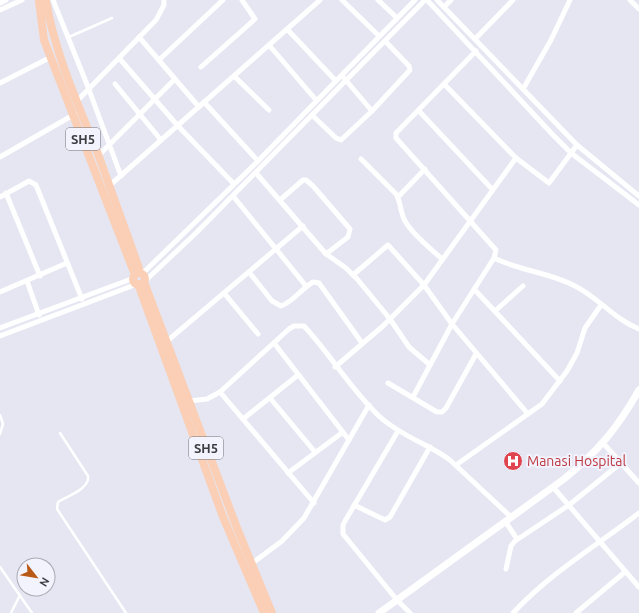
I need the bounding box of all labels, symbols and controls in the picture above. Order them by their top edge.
road number: SH5 [66,128,100,150]
road number: SH5 [189,437,223,459]
hospital icon: Manasi Hospital [502,450,524,472]
place label: Manasi Hospital [527,453,627,469]
north arrow [16,557,56,597]
text: N [37,576,52,589]

